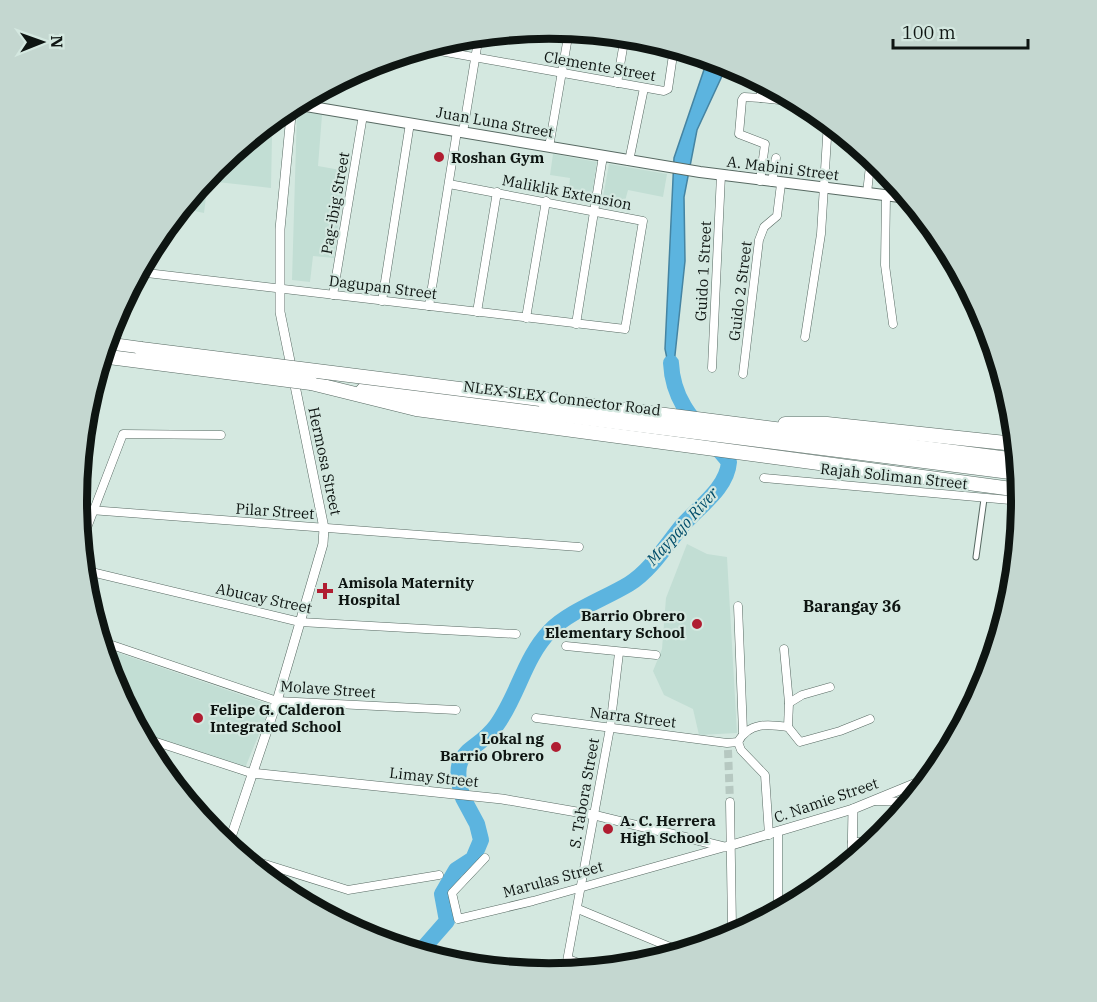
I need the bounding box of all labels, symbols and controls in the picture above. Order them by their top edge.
north arrow [12,12,72,72]
scale bar [893,12,1028,50]
text: 100 m [902,21,956,44]
text: N [47,35,67,48]
street label: Clemente Street [543,47,657,85]
street label: Juan Luna Street [435,102,555,142]
place label: Roshan Gym [451,148,545,167]
street label: Pag-ibig Street [317,150,353,256]
marker: Roshan Gym [432,150,446,164]
street label: A. Mabini Street [726,152,840,184]
street label: Maliklik Extension [501,170,634,214]
street label: Guido 1 Street [691,220,715,322]
street label: Guido 2 Street [724,240,756,342]
street label: Dagupan Street [328,271,438,303]
street label: NLEX-SLEX Connector Road [462,376,662,420]
street label: Hermosa Street [304,405,346,517]
street label: Rajah Soliman Street [819,459,969,493]
water label: Maypajo River [641,482,723,570]
street label: Pilar Street [235,499,315,523]
place label: Amisola Maternity Hospital [338,573,474,609]
street label: Abucay Street [214,579,314,617]
marker: Amisola Maternity Hospital [316,582,334,600]
district label: Barangay 36 [803,596,901,616]
place label: Barrio Obrero Elementary School [545,606,685,642]
marker: Barrio Obrero Elementary School [690,617,704,631]
street label: Molave Street [280,676,376,702]
place label: Felipe G. Calderon Integrated School [210,700,345,736]
street label: Narra Street [589,702,677,732]
marker: Felipe G. Calderon Integrated School [191,711,205,725]
place label: Lokal ng Barrio Obrero [440,729,544,765]
street label: S. Tabora Street [565,736,603,850]
marker: Lokal ng Barrio Obrero [549,740,563,754]
street label: Limay Street [388,763,480,791]
street label: C. Namie Street [771,773,881,827]
place label: A. C. Herrera High School [620,811,716,847]
marker: A. C. Herrera High School [601,822,615,836]
street label: Marulas Street [501,856,605,902]

